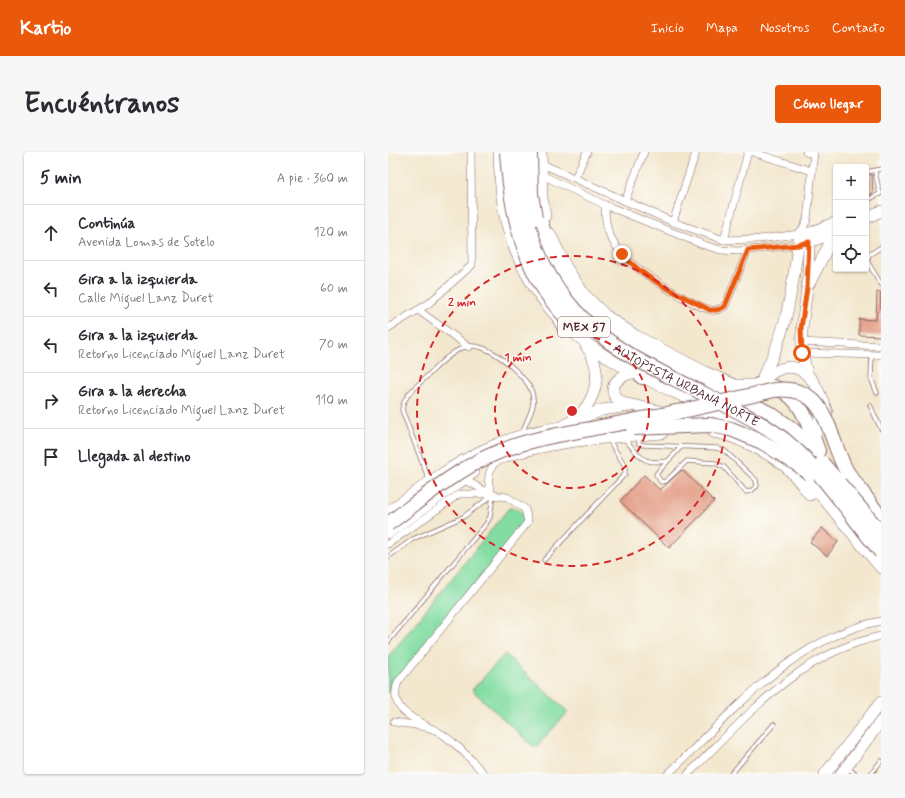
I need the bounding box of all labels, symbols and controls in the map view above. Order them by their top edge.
text: Kartio [20,16,71,41]
text: Inicio [651,19,684,37]
text: Mapa [706,19,738,37]
text: Nosotros [760,19,810,37]
text: Contacto [832,19,885,37]
button: Cómo llegar [775,85,881,123]
text: Encuéntranos [24,86,180,123]
map controls [833,164,869,272]
button: + [833,164,869,200]
text: 5 min [40,167,82,189]
text: A pie · 360 m [277,170,348,187]
button: − [833,200,869,236]
text: Continúa [78,214,135,234]
icon: ahead [40,222,62,244]
text: 120 m [314,224,348,241]
text: Avenida Lomas de Sotelo [78,234,215,251]
button: locate [833,236,869,272]
route end [613,245,631,263]
text: Gira a la izquierda [78,270,197,290]
icon: left [40,278,62,300]
text: 60 m [320,280,348,297]
text: Calle Miguel Lanz Duret [78,290,214,307]
text: 2 min [448,295,476,311]
road number: MEX 57 [558,317,610,337]
text: Gira a la izquierda [78,326,197,346]
icon: left [40,334,62,356]
text: 70 m [319,336,348,353]
street label: AUTOPISTA URBANA NORTE [610,340,762,431]
route start [793,344,811,362]
text: Retorno Licenciado Miguel Lanz Duret [78,346,285,363]
text: 1 min [504,350,532,366]
text: Gira a la derecha [78,382,187,402]
icon: right [40,390,62,412]
text: 110 m [315,392,348,409]
text: Retorno Licenciado Miguel Lanz Duret [78,402,285,419]
centre of rings [565,404,579,418]
icon: arrive [40,446,62,468]
text: Llegada al destino [78,447,191,467]

